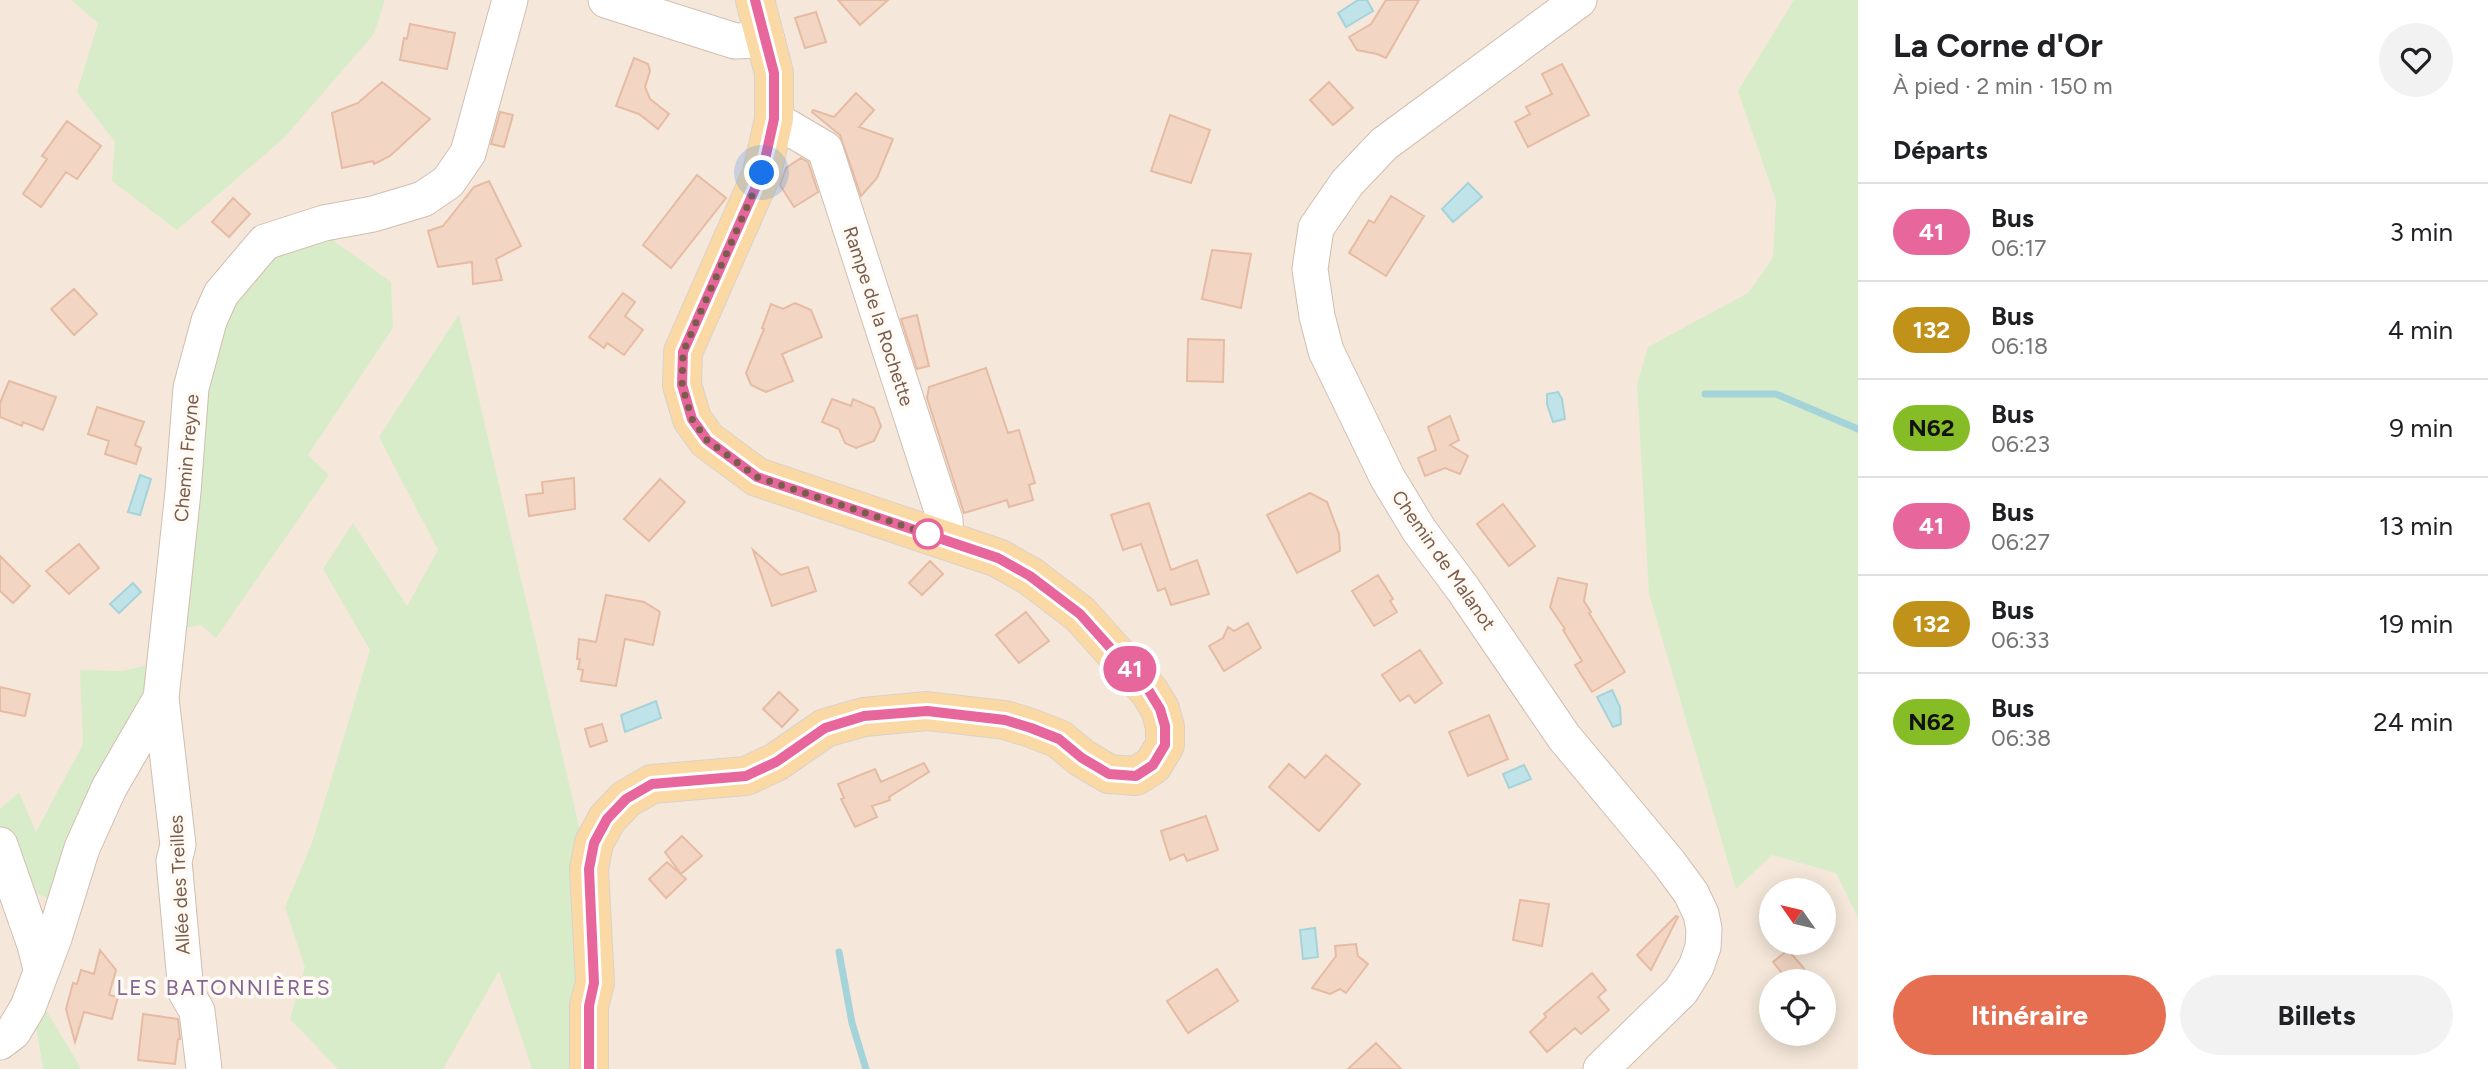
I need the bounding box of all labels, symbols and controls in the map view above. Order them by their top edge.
button: heart [2379,23,2453,97]
text: La Corne d'Or [1893,26,2103,65]
text: À pied · 2 min · 150 m [1893,72,2113,100]
text: Départs [1893,134,1988,166]
your location [744,155,779,190]
text: Bus [1991,202,2034,234]
text: 3 min [2390,216,2453,248]
text: 41 [1919,217,1944,246]
street label: Rampe de la Rochette [839,223,918,409]
text: 06:17 [1991,234,2046,262]
text: Bus [1991,300,2034,332]
text: 4 min [2388,314,2453,346]
text: 132 [1913,315,1950,344]
text: 06:18 [1991,332,2048,360]
street label: Chemin Freyne [169,393,204,523]
text: Bus [1991,398,2034,430]
text: 9 min [2389,412,2453,444]
text: N62 [1908,413,1955,442]
text: 06:23 [1991,430,2050,458]
street label: Chemin de Malanot [1387,486,1500,635]
text: Bus [1991,496,2034,528]
text: 13 min [2379,510,2453,542]
text: 41 [1919,511,1944,540]
unlabelled marker [913,519,943,549]
text: 06:27 [1991,528,2050,556]
text: Bus [1991,594,2034,626]
text: 19 min [2378,608,2453,640]
text: 132 [1913,609,1950,638]
text: 06:33 [1991,626,2050,654]
line badge: 41 [1098,646,1162,692]
text: 41 [1117,654,1143,683]
text: Bus [1991,692,2034,724]
text: 24 min [2373,706,2453,738]
text: N62 [1908,707,1955,736]
text: 06:38 [1991,724,2051,752]
street label: Allée des Treilles [164,814,195,956]
north arrow [1759,878,1836,956]
map controls [1759,878,1836,1046]
button: locate [1759,969,1836,1046]
district label: LES BATONNIÈRES [116,975,332,1000]
button: Itinéraire [1893,975,2166,1055]
button: Billets [2180,975,2453,1055]

